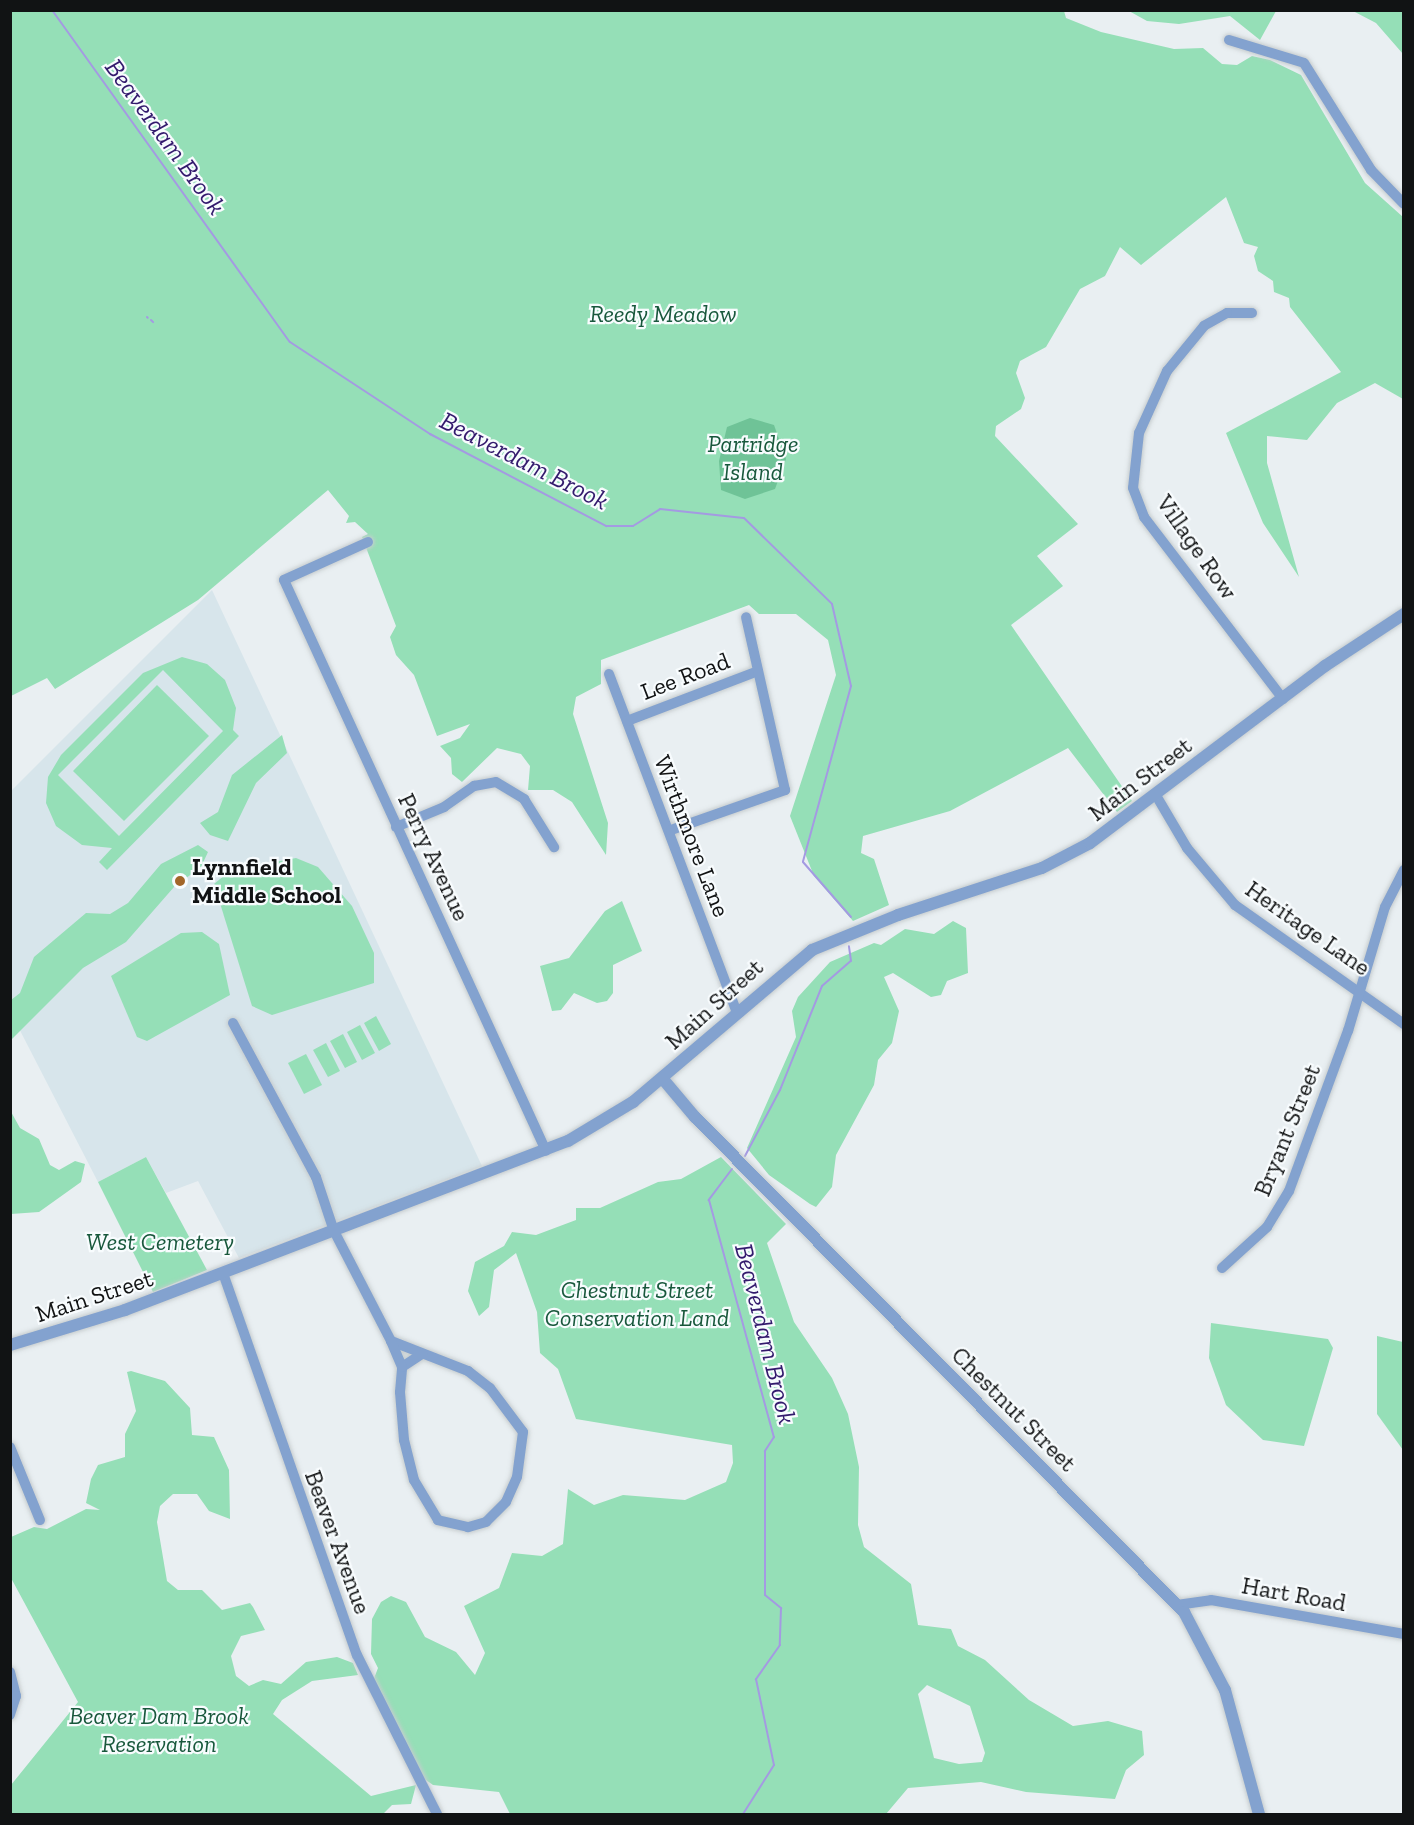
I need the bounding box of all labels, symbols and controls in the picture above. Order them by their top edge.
water label: Beaverdam Brook [98,53,232,221]
park label: Reedy Meadow [589,300,737,328]
water label: Beaverdam Brook [434,405,614,517]
park label: Partridge Island [707,430,799,486]
street label: Village Row [1151,489,1243,605]
street label: Lee Road [637,646,733,706]
street label: Main Street [1083,731,1197,827]
street label: Wirthmore Lane [648,751,736,921]
street label: Perry Avenue [392,788,476,926]
place label: Lynnfield Middle School [192,853,341,909]
marker: Lynnfield Middle School [173,874,187,888]
street label: Heritage Lane [1240,874,1376,982]
street label: Main Street [659,953,769,1055]
street label: Bryant Street [1247,1060,1327,1200]
park label: West Cemetery [86,1228,234,1256]
water label: Beaverdam Brook [727,1240,803,1428]
street label: Main Street [32,1264,156,1328]
park label: Chestnut Street Conservation Land [545,1276,729,1332]
street label: Chestnut Street [946,1341,1082,1477]
street label: Beaver Avenue [299,1466,377,1618]
street label: Hart Road [1240,1571,1348,1617]
park label: Beaver Dam Brook Reservation [69,1702,249,1758]

